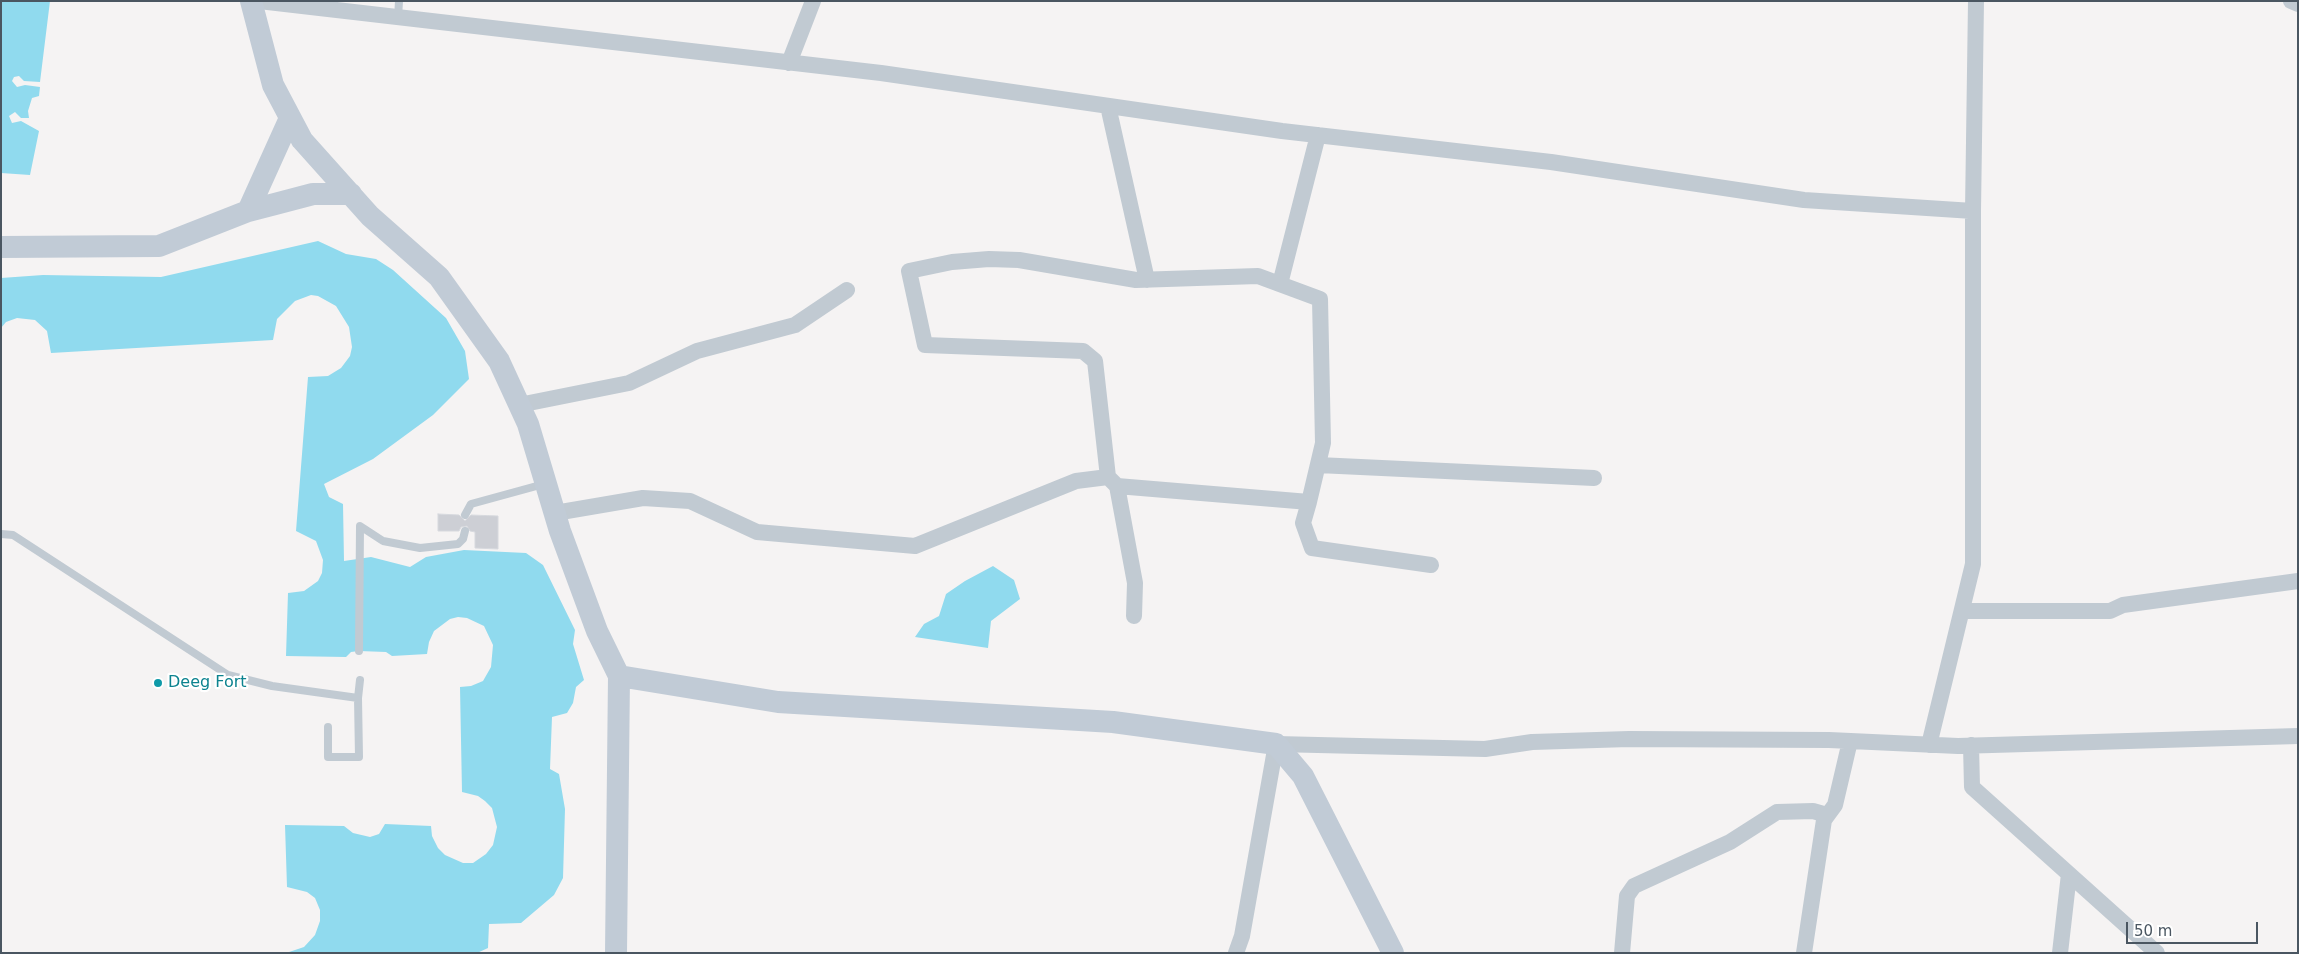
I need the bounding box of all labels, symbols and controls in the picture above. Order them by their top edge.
place label: Deeg Fort [168,673,247,693]
marker: Deeg Fort [152,677,164,689]
scale bar [2129,912,2262,944]
text: 50 m [2134,922,2172,940]

